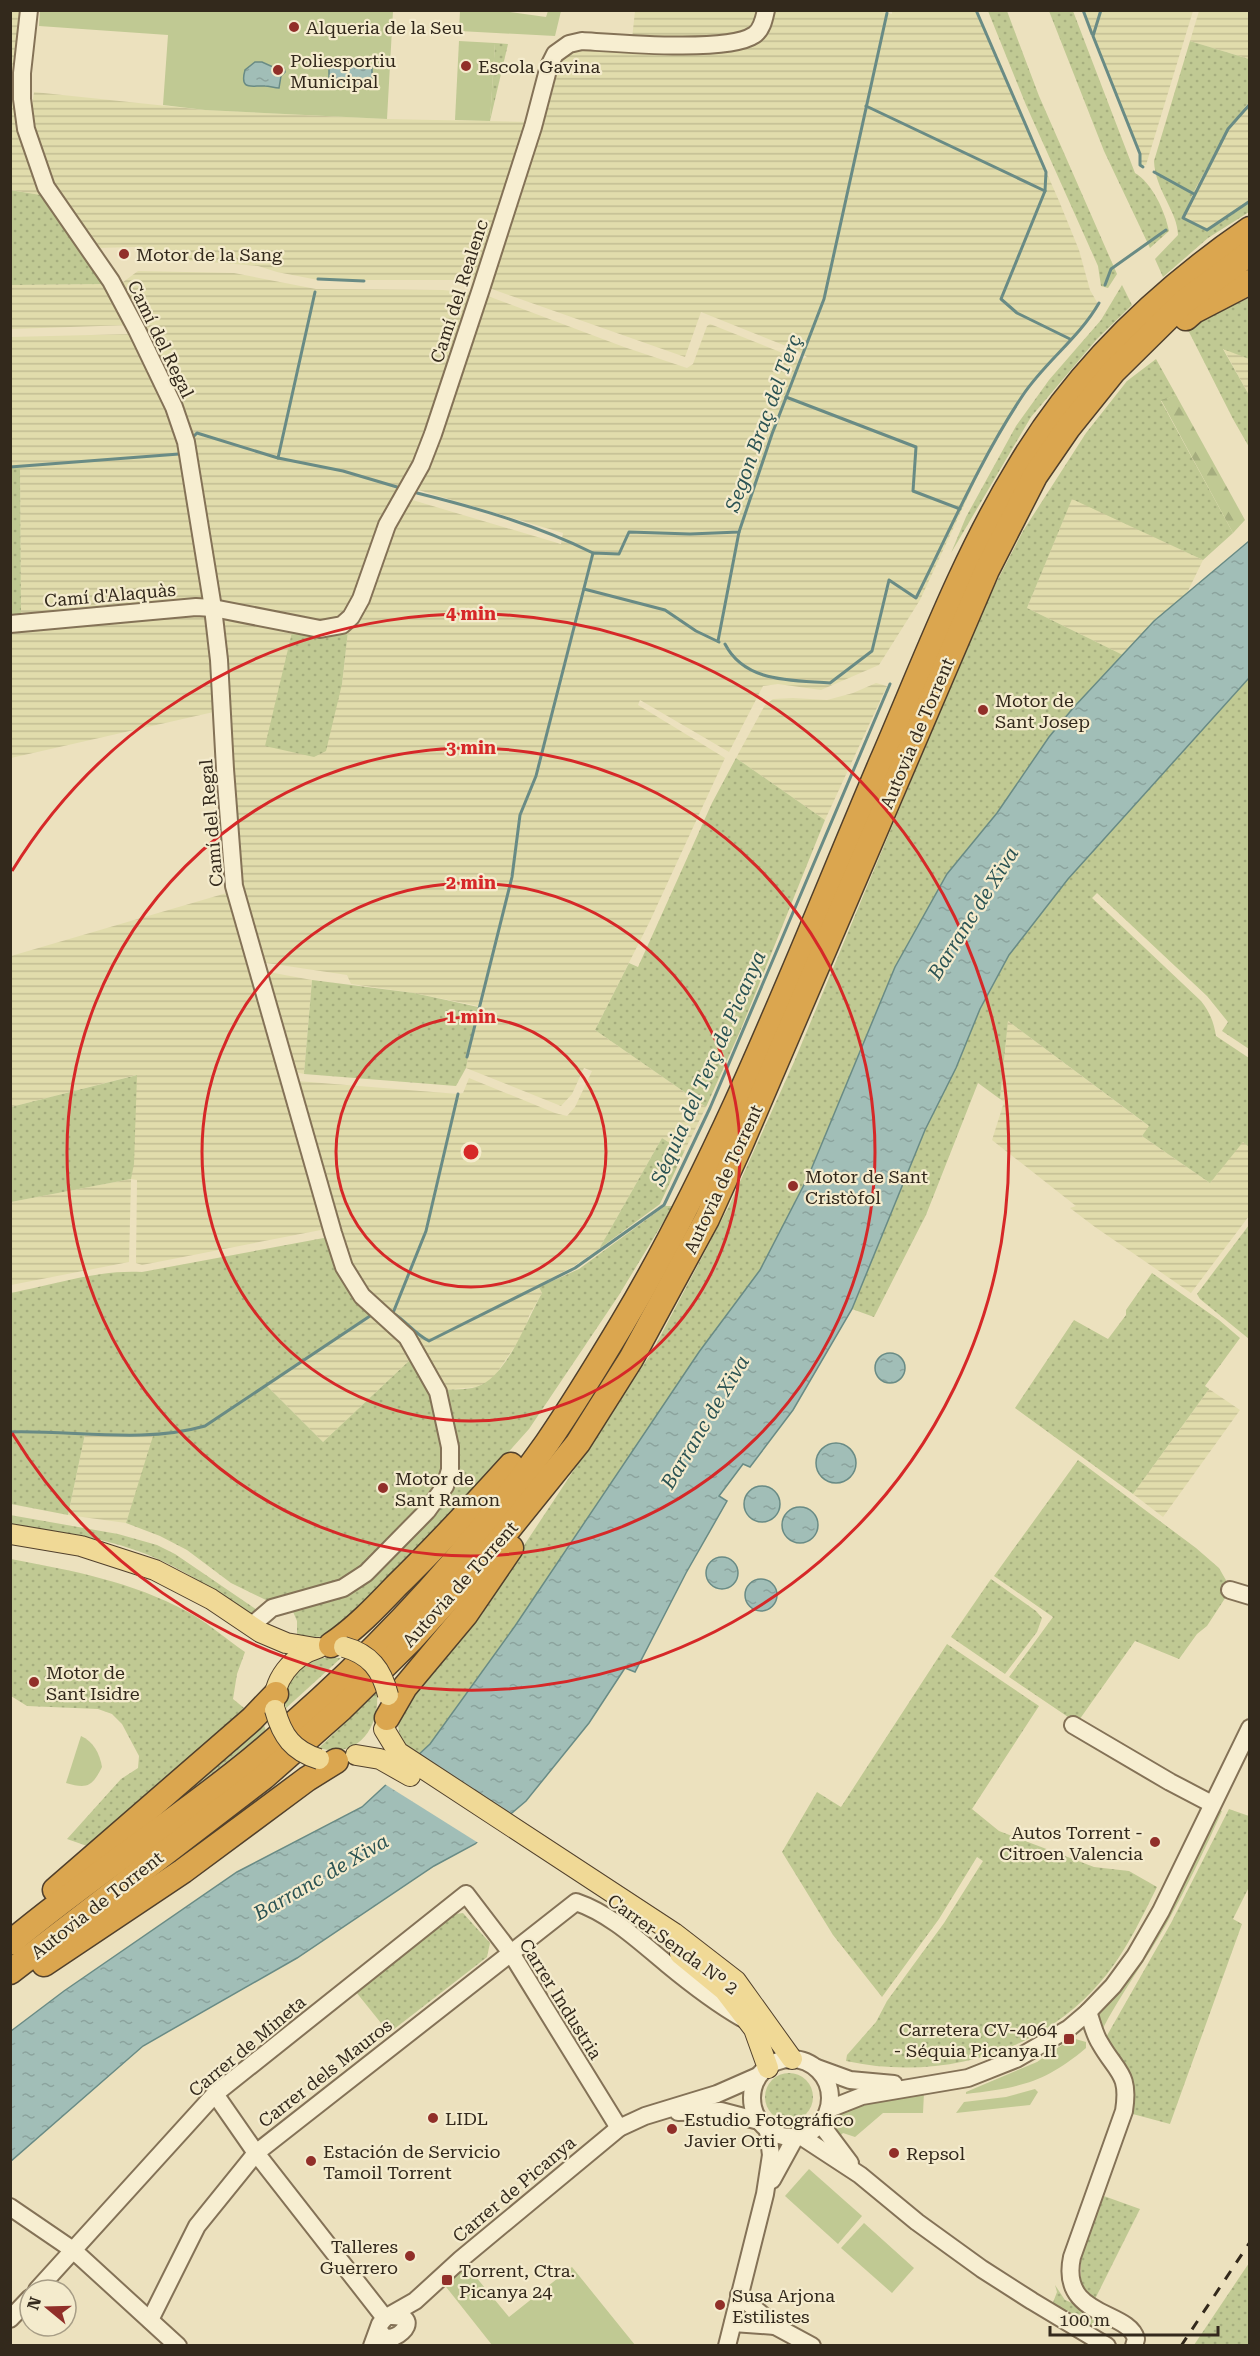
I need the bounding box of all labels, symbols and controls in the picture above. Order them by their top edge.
place label: Alqueria de la Seu [306,17,463,38]
marker: Alqueria de la Seu [287,20,301,34]
place label: Poliesportiu Municipal [290,50,396,92]
place label: Escola Gavina [478,56,601,77]
marker: Escola Gavina [459,59,473,73]
marker: Poliesportiu Municipal [271,63,285,77]
street label: Camí del Realenc [426,217,492,365]
place label: Motor de la Sang [136,244,283,265]
marker: Motor de la Sang [117,247,131,261]
street label: Camí del Regal [123,277,199,402]
water label: Segon Braç del Terç [719,331,806,516]
street label: Camí d'Alaquàs [43,579,177,611]
text: 4 min [446,603,496,624]
street label: Autovia de Torrent [876,654,958,812]
place label: Motor de Sant Josep [995,690,1090,732]
marker: Motor de Sant Josep [976,703,990,717]
text: 3 min [446,737,496,758]
street label: Camí del Regal [195,758,227,888]
water label: Barranc de Xiva [922,842,1023,985]
text: 2 min [446,872,496,893]
water label: Séquia del Terç de Picanya [645,947,771,1190]
text: 1 min [446,1006,496,1027]
street label: Autovia de Torrent [679,1101,767,1257]
centre of rings [461,1142,481,1162]
place label: Motor de Sant Cristòfol [805,1166,928,1208]
marker: Motor de Sant Cristòfol [786,1179,800,1193]
water label: Barranc de Xiva [655,1351,754,1494]
place label: Motor de Sant Ramon [395,1468,500,1510]
marker: Motor de Sant Ramon [376,1481,390,1495]
street label: Autovia de Torrent [398,1517,522,1651]
place label: Motor de Sant Isidre [46,1662,140,1704]
marker: Motor de Sant Isidre [27,1675,41,1689]
place label: Autos Torrent - Citroen Valencia [999,1822,1143,1864]
water label: Barranc de Xiva [248,1829,393,1926]
marker: Autos Torrent - Citroen Valencia [1148,1835,1162,1849]
street label: Autovia de Torrent [27,1847,168,1963]
street label: Carrer Senda Nº 2 [604,1890,742,1998]
street label: Carrer Industria [515,1935,607,2063]
street label: Carrer de Mineta [184,1991,310,2101]
street label: Carrer dels Mauros [254,2014,396,2132]
place label: Carretera CV-4064 - Séquia Picanya II [894,2019,1057,2061]
marker: Carretera CV-4064 - Séquia Picanya II [1062,2032,1076,2046]
place label: LIDL [445,2108,488,2129]
place label: Estudio Fotográfico Javier Orti [684,2109,854,2151]
marker: LIDL [426,2111,440,2125]
marker: Estudio Fotográfico Javier Orti [665,2122,679,2136]
street label: Carrer de Picanya [448,2131,580,2246]
place label: Estación de Servicio Tamoil Torrent [323,2141,501,2183]
place label: Repsol [906,2143,965,2164]
marker: Repsol [887,2146,901,2160]
marker: Estación de Servicio Tamoil Torrent [304,2154,318,2168]
place label: Talleres Guerrero [320,2236,398,2278]
marker: Talleres Guerrero [403,2249,417,2263]
place label: Torrent, Ctra. Picanya 24 [459,2260,575,2302]
marker: Torrent, Ctra. Picanya 24 [440,2273,454,2287]
north arrow [18,2278,78,2338]
place label: Susa Arjona Estilistes [732,2285,835,2327]
text: N [23,2294,45,2312]
marker: Susa Arjona Estilistes [713,2298,727,2312]
scale bar [1050,2299,1218,2337]
text: 100 m [1059,2309,1110,2330]

